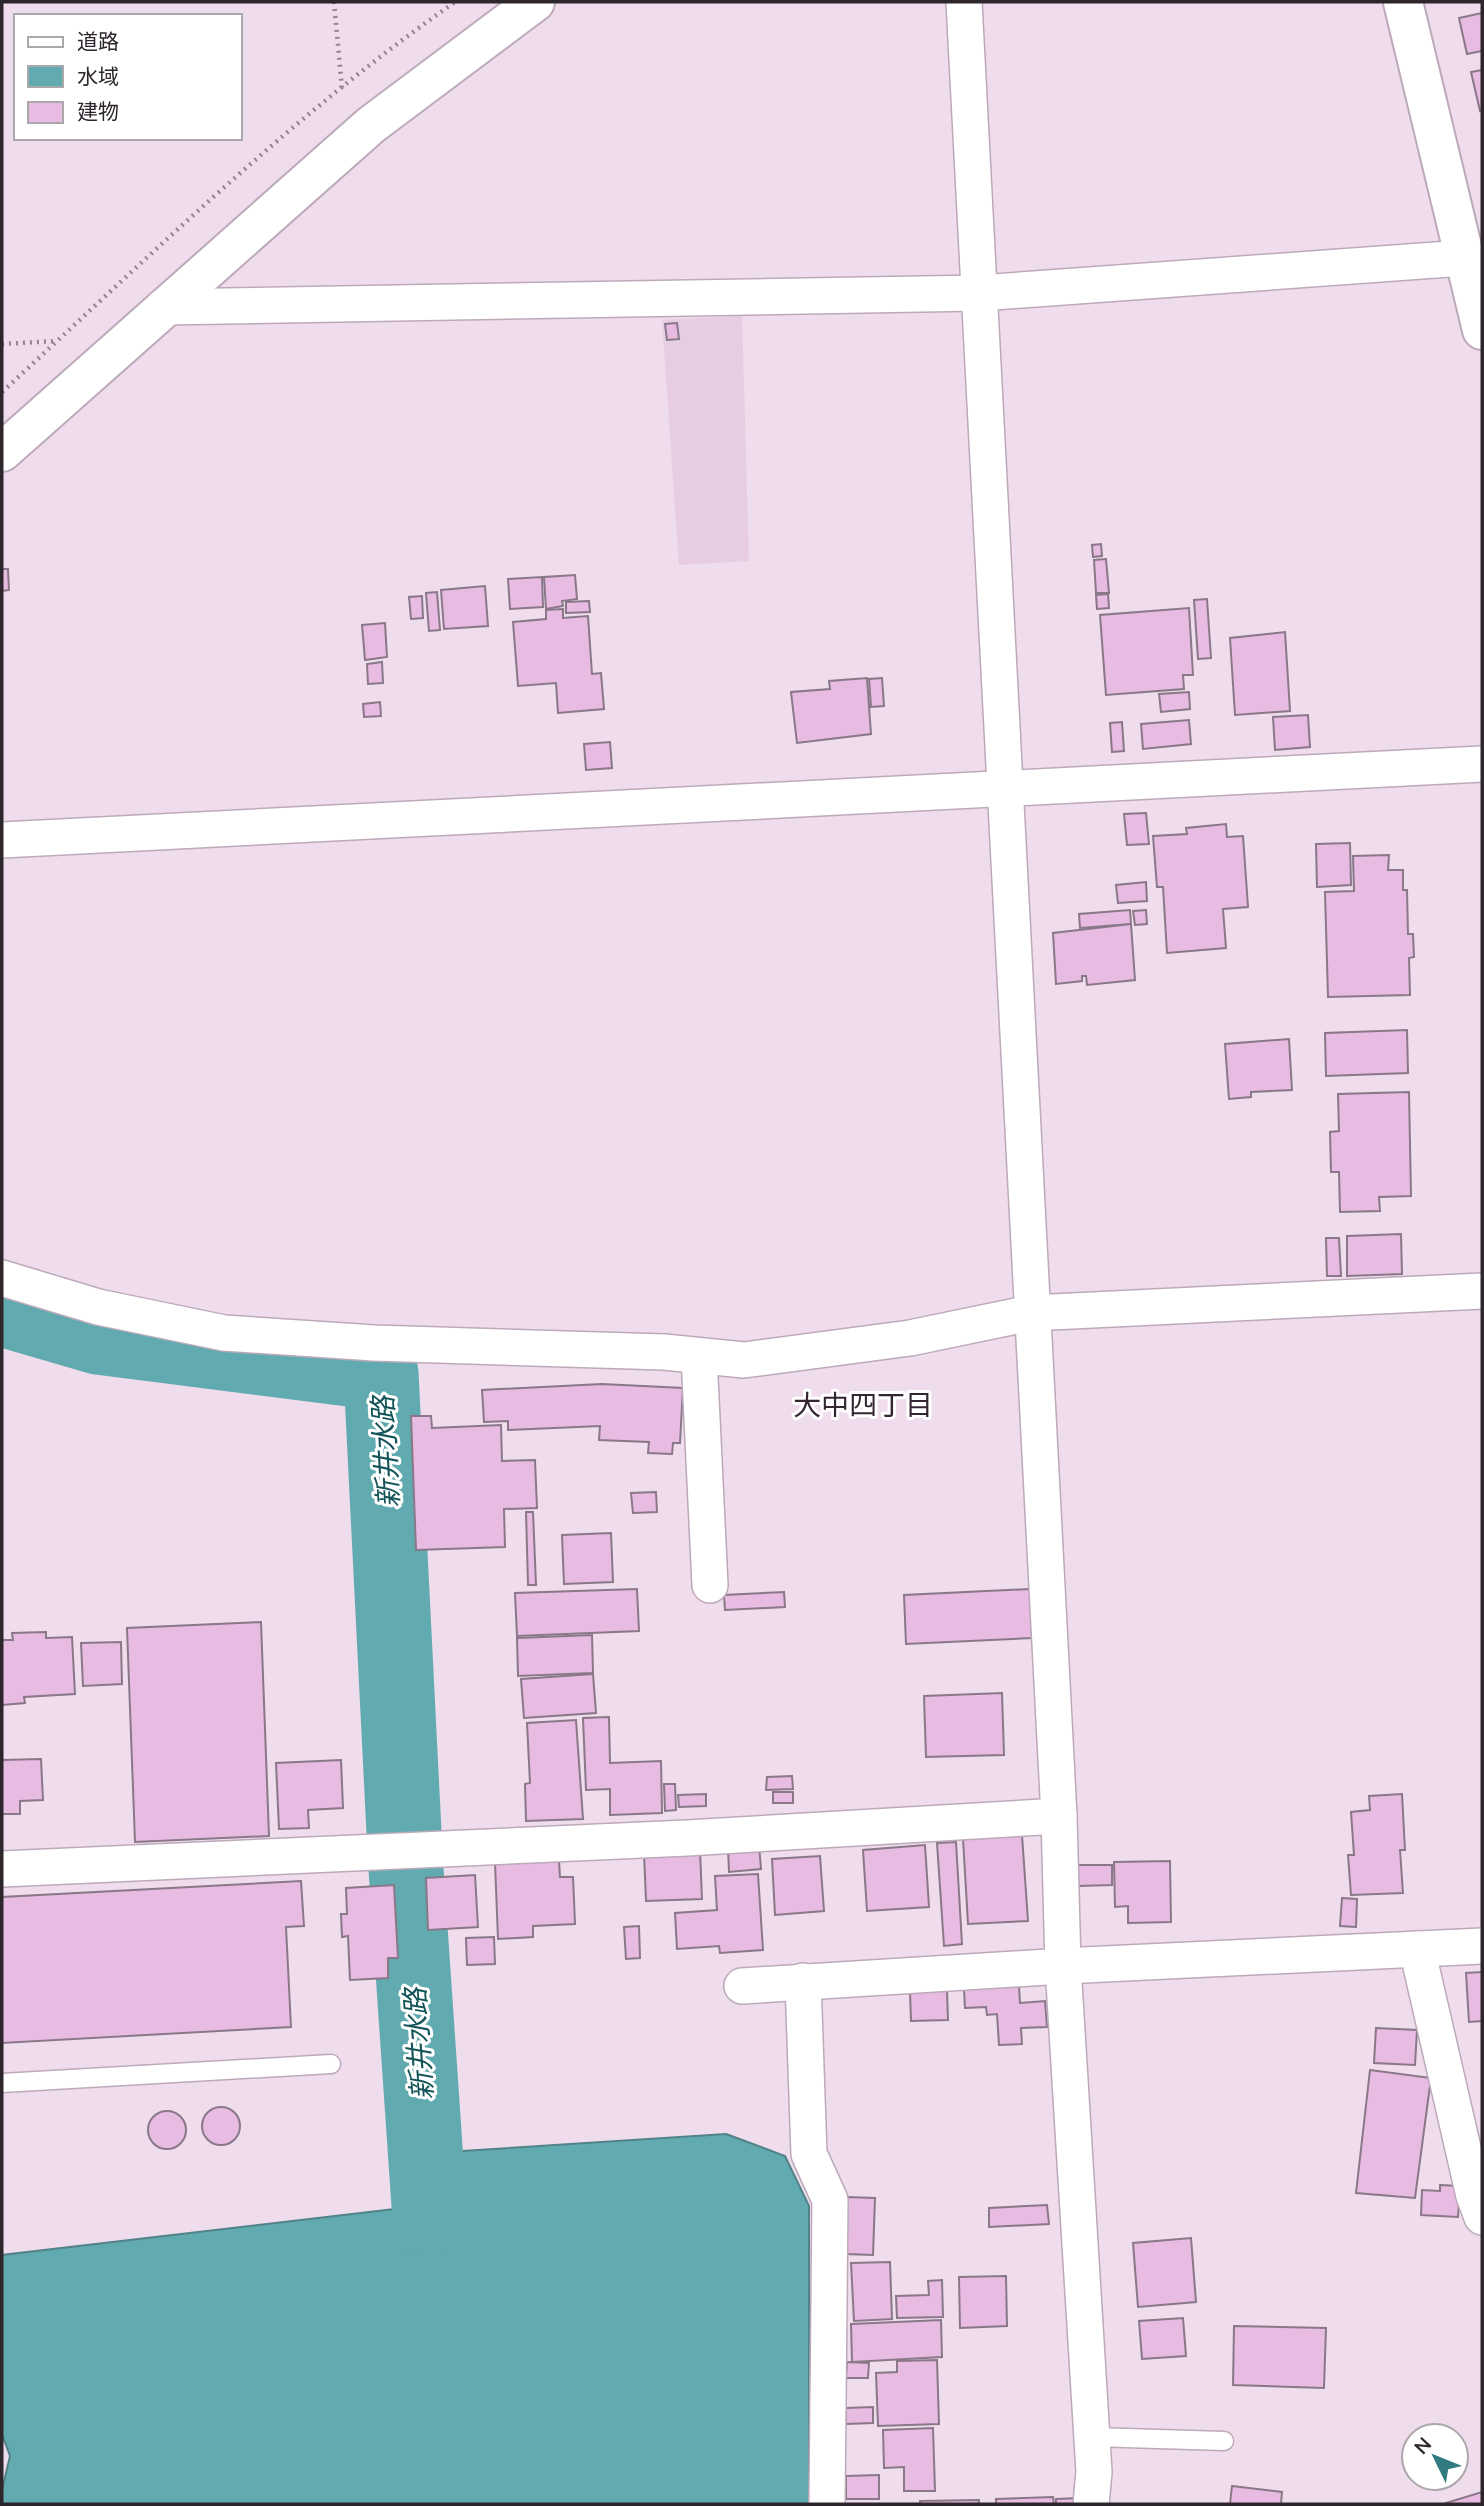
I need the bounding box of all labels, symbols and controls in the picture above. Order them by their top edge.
legend [14,14,242,140]
text: 道路 [77,28,119,54]
text: 水域 [77,63,119,89]
text: 建物 [77,98,119,124]
district label: 大中四丁目 [793,1387,933,1422]
water label: 新井水路 [364,1393,405,1509]
water label: 新井水路 [396,1985,439,2101]
north arrow [1400,2422,1470,2492]
text: N [1409,2432,1436,2459]

